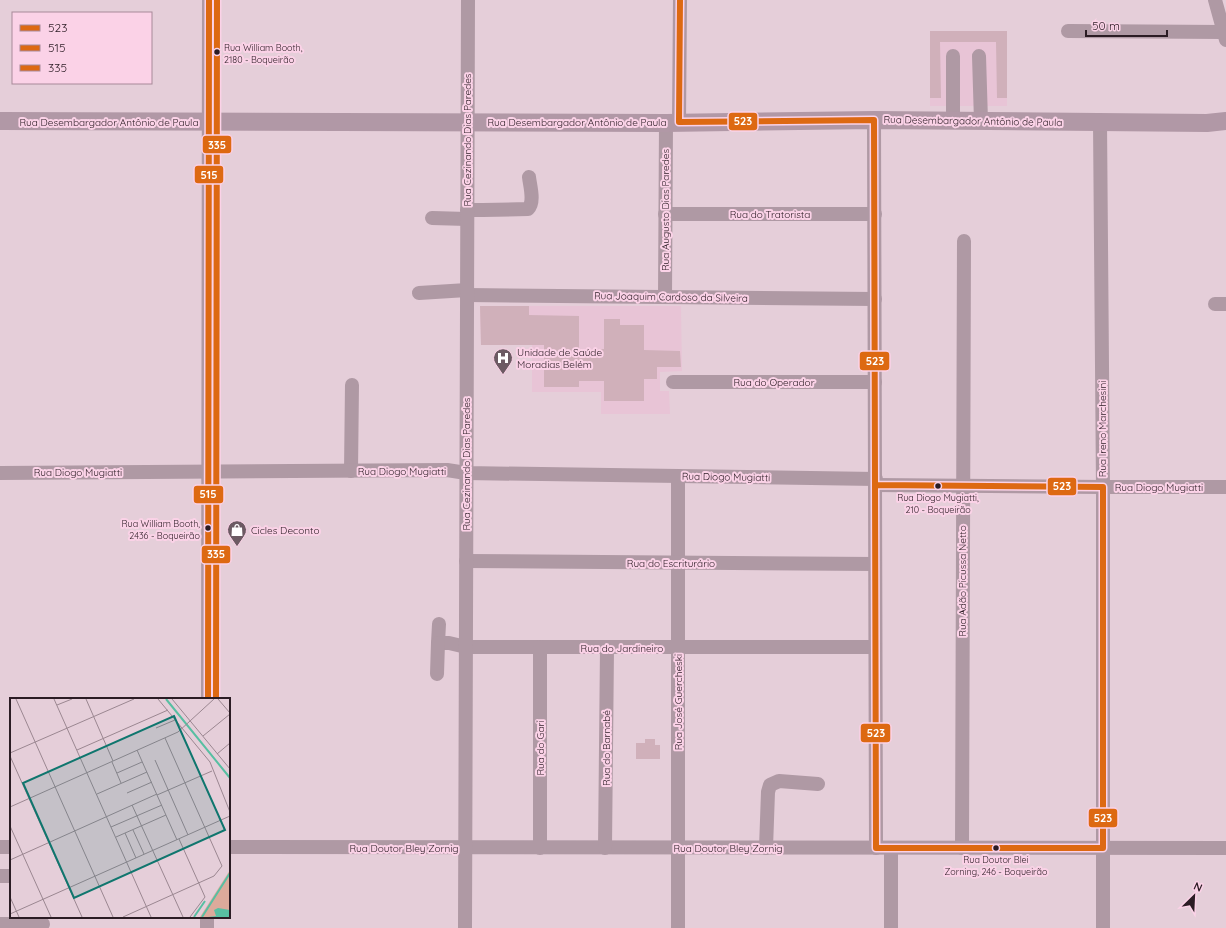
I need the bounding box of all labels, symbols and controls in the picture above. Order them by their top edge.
legend [12,12,152,84]
scale bar [1086,12,1167,38]
text: 50 m [1092,18,1120,33]
text: 523 [48,20,67,35]
text: 515 [48,40,66,55]
place label: Rua William Booth, 2180 - Boqueirão [224,42,303,65]
marker: Rua William Booth, 2180 - Boqueirão [212,47,222,57]
text: 335 [48,60,67,75]
street label: Rua Cezinando Dias Paredes [461,73,474,207]
line badge: 523 [728,112,758,131]
street label: Rua Desembargador Antônio de Paula [883,113,1063,129]
text: 523 [734,114,752,128]
street label: Rua Desembargador Antônio de Paula [20,116,198,129]
street label: Rua Desembargador Antônio de Paula [488,116,666,129]
line badge: 335 [202,135,232,154]
text: 335 [208,138,226,152]
street label: Rua Augusto Dias Paredes [659,149,672,271]
line badge: 515 [194,165,224,184]
text: 515 [201,168,217,182]
street label: Rua do Tratorista [730,208,810,221]
street label: Rua Joaquim Cardoso da Silveira [594,289,748,305]
place label: Unidade de Saúde Moradias Belém [517,346,602,371]
hospital icon: Unidade de Saúde Moradias Belém [492,347,514,375]
line badge: 523 [859,351,890,371]
text: 523 [866,354,884,368]
street label: Rua do Operador [733,376,815,389]
street label: Rua Ireno Marchesini [1096,381,1109,477]
street label: Rua Cezinando Dias Paredes [460,397,473,531]
street label: Rua Diogo Mugiatti [358,465,446,478]
street label: Rua Diogo Mugiatti [34,466,122,479]
street label: Rua Diogo Mugiatti [682,470,770,484]
line badge: 523 [1047,477,1077,496]
text: 523 [1053,479,1071,493]
marker: Rua Diogo Mugiatti, 210 - Boqueirão [933,481,943,491]
street label: Rua Diogo Mugiatti [1115,481,1203,494]
line badge: 515 [193,485,224,504]
text: 515 [200,487,216,501]
place label: Rua Diogo Mugiatti, 210 - Boqueirão [897,492,979,515]
place label: Rua William Booth, 2436 - Boqueirão [122,518,200,541]
shop icon: Cicles Deconto [226,519,248,547]
marker: Rua William Booth, 2436 - Boqueirão [203,523,213,533]
place label: Cicles Deconto [251,524,319,537]
street label: Rua Adão Picussa Netto [956,525,969,637]
line badge: 335 [201,545,231,564]
text: 335 [207,547,225,561]
street label: Rua do Escriturário [627,557,715,570]
street label: Rua do Jardineiro [581,642,663,655]
street label: Rua José Guercheski [672,654,685,750]
inset map [10,698,230,918]
street label: Rua do Barnabé [600,710,613,786]
street label: Rua do Gari [534,720,547,776]
line badge: 523 [860,723,891,743]
text: 523 [867,726,885,740]
line badge: 523 [1088,808,1118,828]
text: 523 [1094,811,1112,825]
street label: Rua Doutor Bley Zornig [349,842,459,855]
street label: Rua Doutor Bley Zornig [673,842,783,855]
marker: Rua Doutor Blei Zorning, 246 - Boqueirão [991,843,1001,853]
place label: Rua Doutor Blei Zorning, 246 - Boqueirão [945,854,1047,877]
north arrow [1174,876,1214,916]
text: N [1192,879,1205,895]

